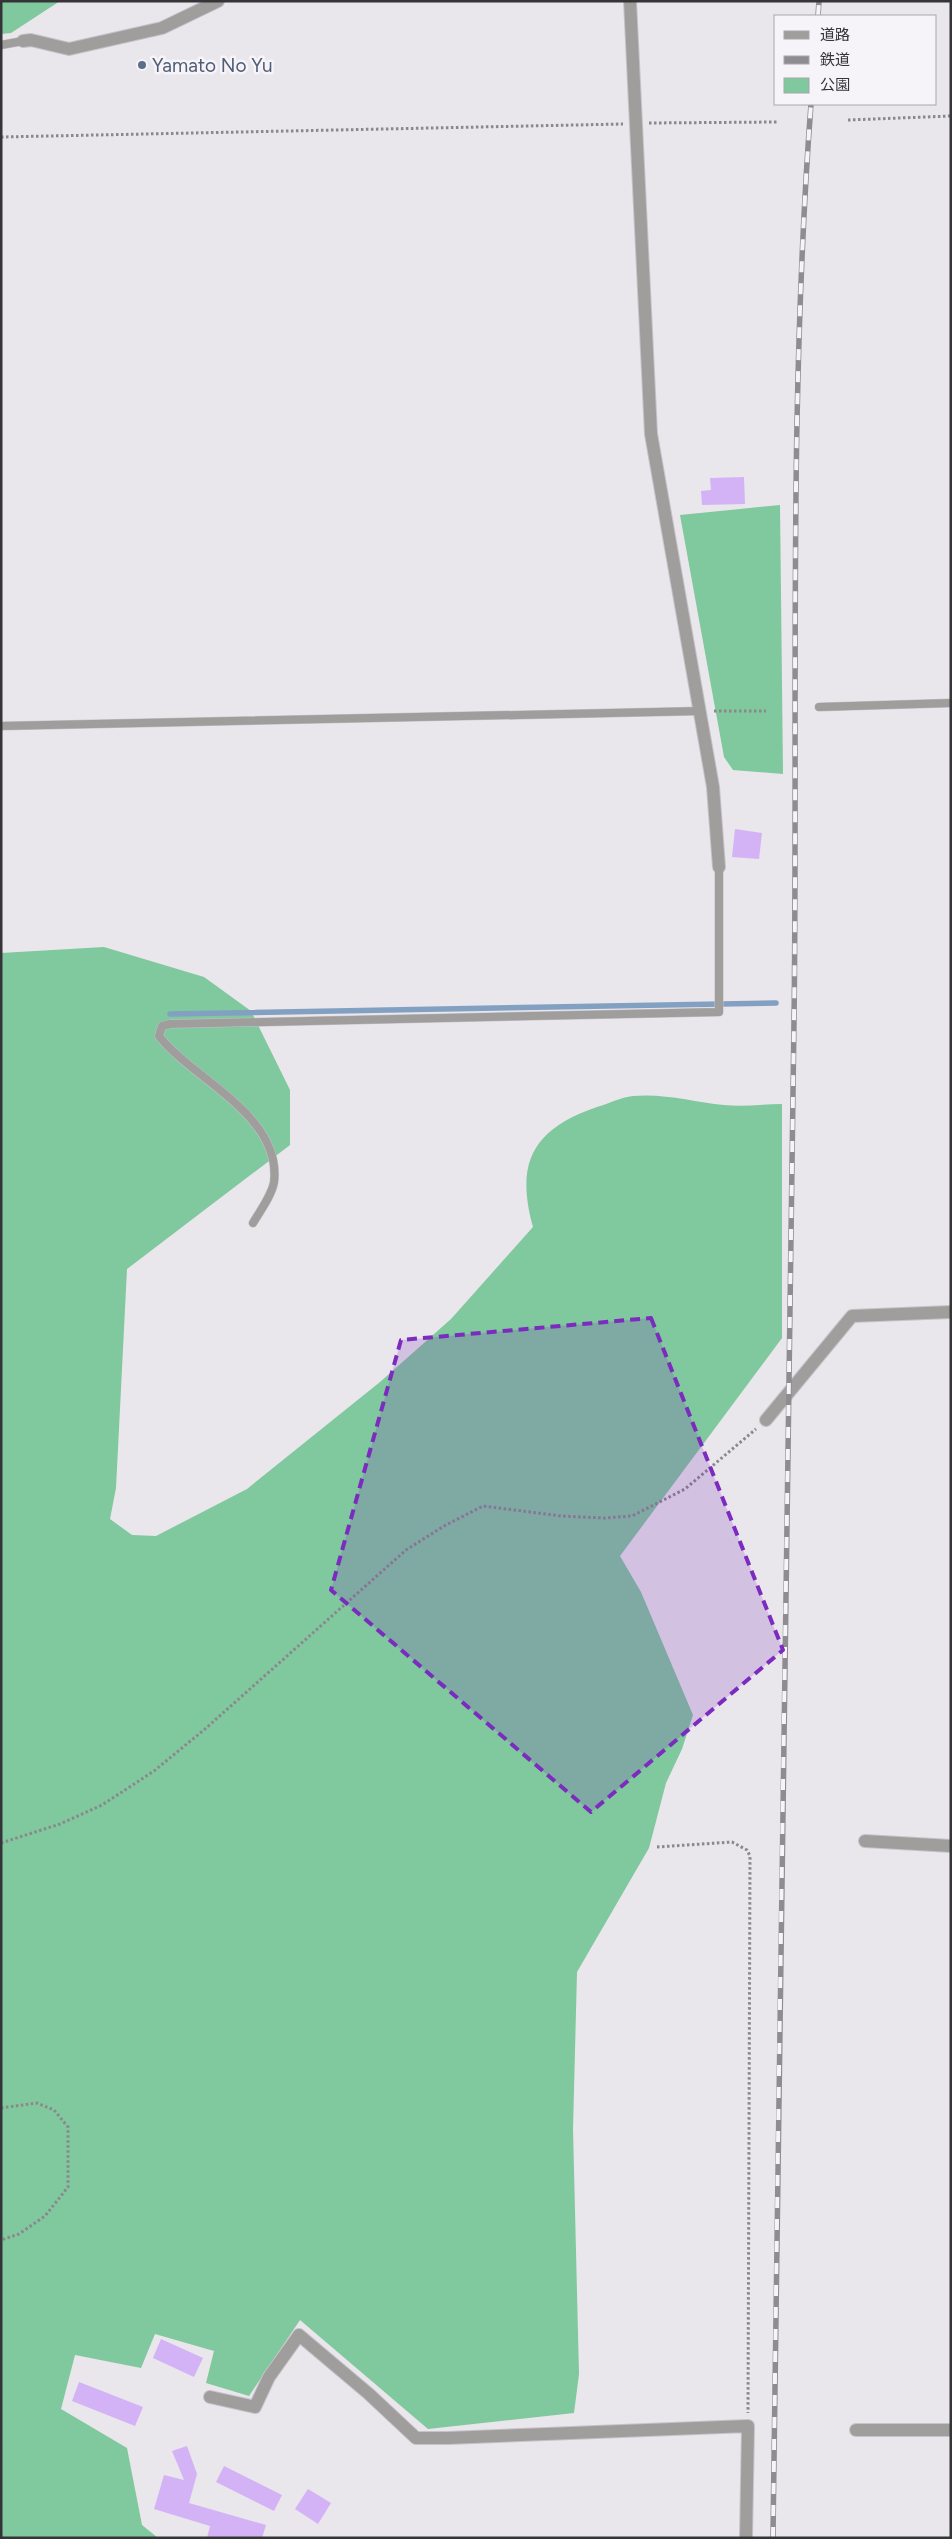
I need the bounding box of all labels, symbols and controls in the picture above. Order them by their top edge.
legend [774,15,937,105]
text: 道路 [820,26,850,44]
text: 鉄道 [820,51,850,69]
place label: Yamato No Yu [152,54,273,77]
marker: Yamato No Yu [136,59,148,71]
text: 公園 [820,76,850,94]

